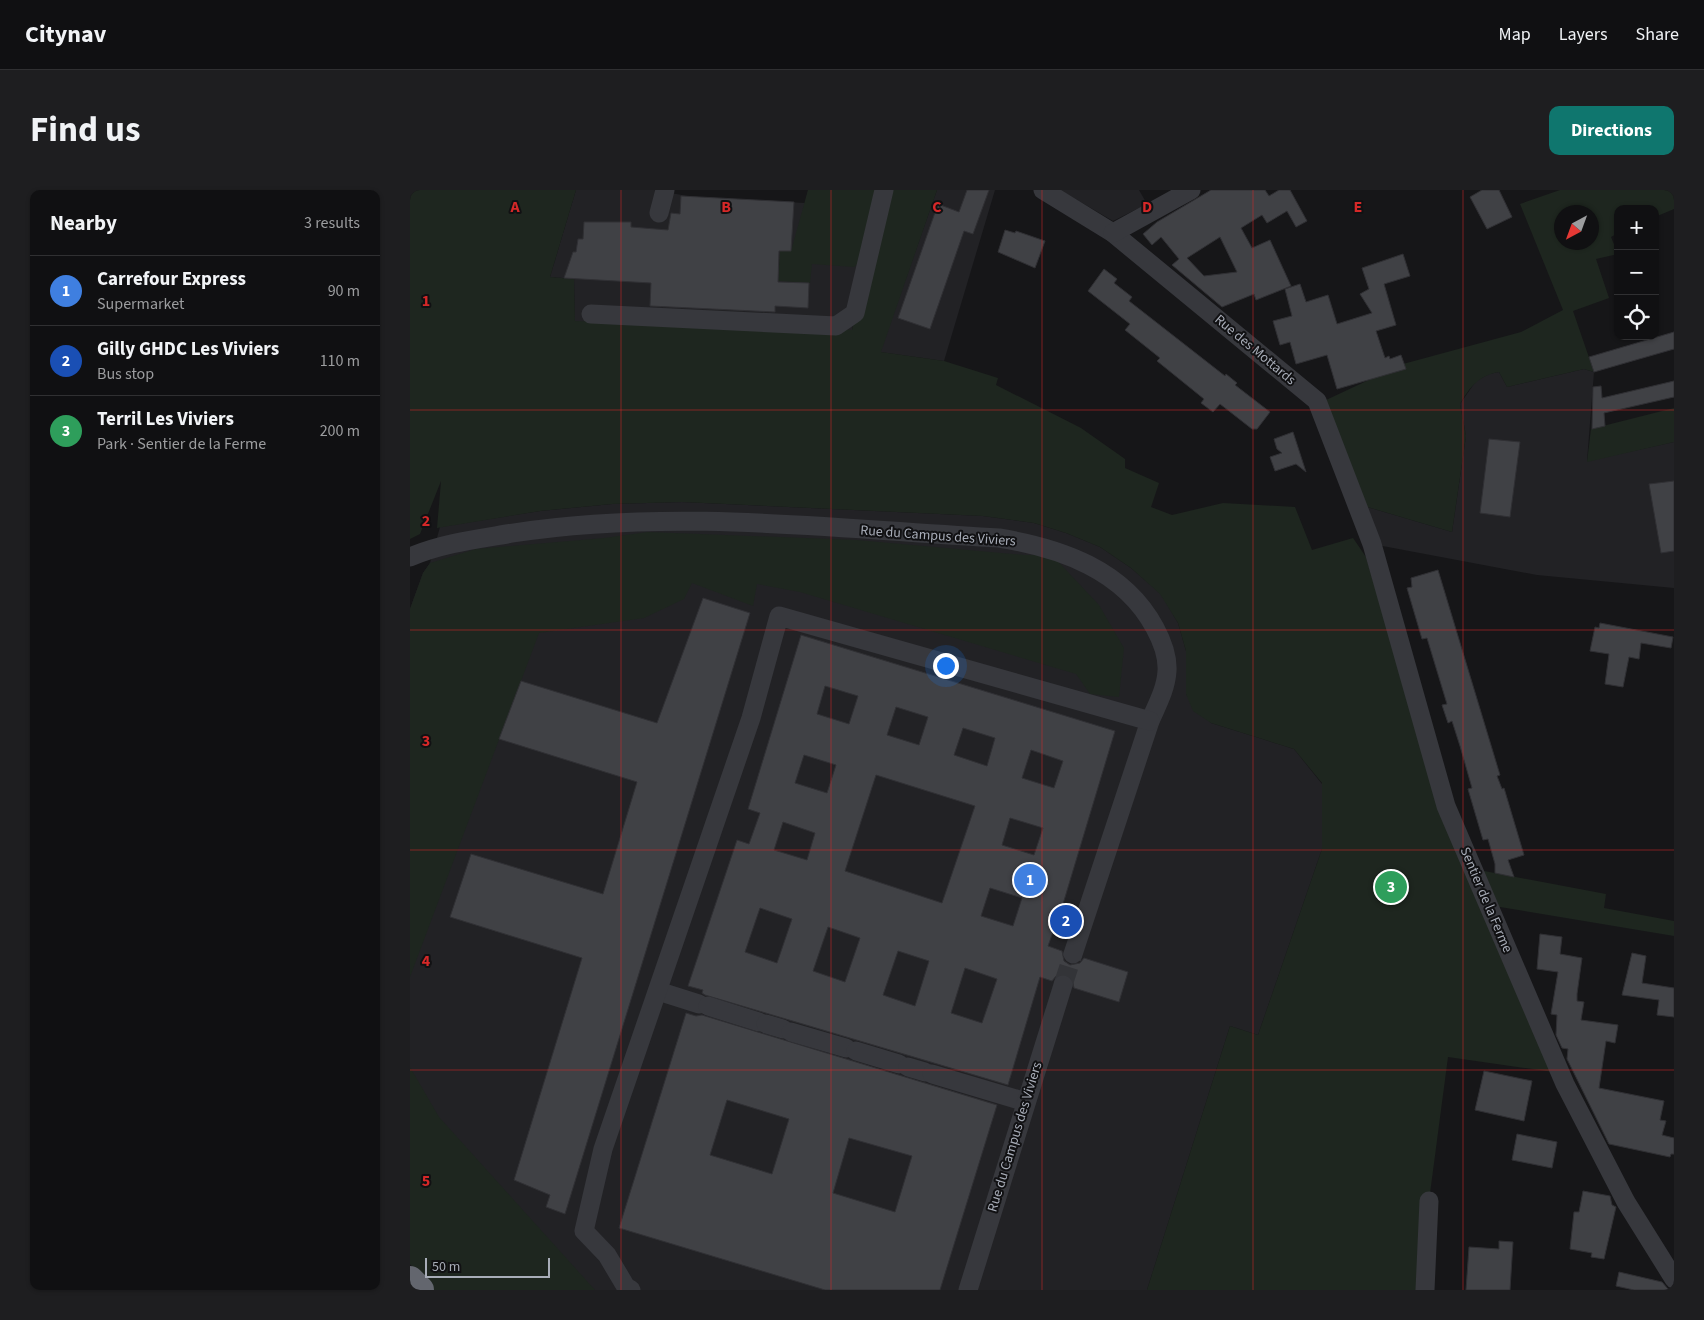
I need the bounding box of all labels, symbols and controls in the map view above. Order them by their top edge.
text: Citynav [25,17,106,52]
text: Map [1499,22,1531,47]
text: Layers [1559,22,1608,47]
text: Share [1636,22,1679,47]
text: Find us [30,105,140,155]
button: Directions [1549,106,1674,155]
text: A [509,196,520,218]
text: B [721,196,731,218]
text: C [932,196,942,218]
text: D [1142,196,1152,218]
text: E [1354,196,1362,218]
north arrow [1554,205,1599,250]
map controls [1614,205,1659,340]
button: + [1614,205,1659,250]
text: Nearby [50,208,117,238]
text: 3 results [304,212,360,234]
button: − [1614,250,1659,295]
text: Carrefour Express [97,266,246,293]
text: 1 [62,280,70,302]
text: 90 m [328,280,360,302]
text: 1 [422,290,430,312]
text: Supermarket [97,293,184,315]
button: locate [1614,295,1659,340]
street label: Rue des Mottards [1210,310,1300,390]
text: Gilly GHDC Les Viviers [97,336,279,363]
text: 2 [62,350,70,372]
text: 110 m [320,350,360,372]
text: Bus stop [97,363,154,385]
text: Terril Les Viviers [97,406,234,433]
text: 3 [62,420,70,442]
text: 200 m [320,420,360,442]
text: Park · Sentier de la Ferme [97,433,266,455]
text: 2 [422,510,430,532]
street label: Rue du Campus des Viviers [860,521,1017,551]
your location [933,653,959,679]
text: 3 [422,730,430,752]
street label: Sentier de la Ferme [1455,844,1517,956]
pin: 1 [1014,861,1046,899]
pin: 3 [1375,868,1407,906]
pin: 2 [1050,902,1082,940]
text: 4 [422,950,431,972]
street label: Rue du Campus des Viviers [983,1059,1047,1214]
text: 5 [422,1170,430,1192]
scale bar [425,1255,550,1278]
text: 50 m [432,1257,460,1277]

